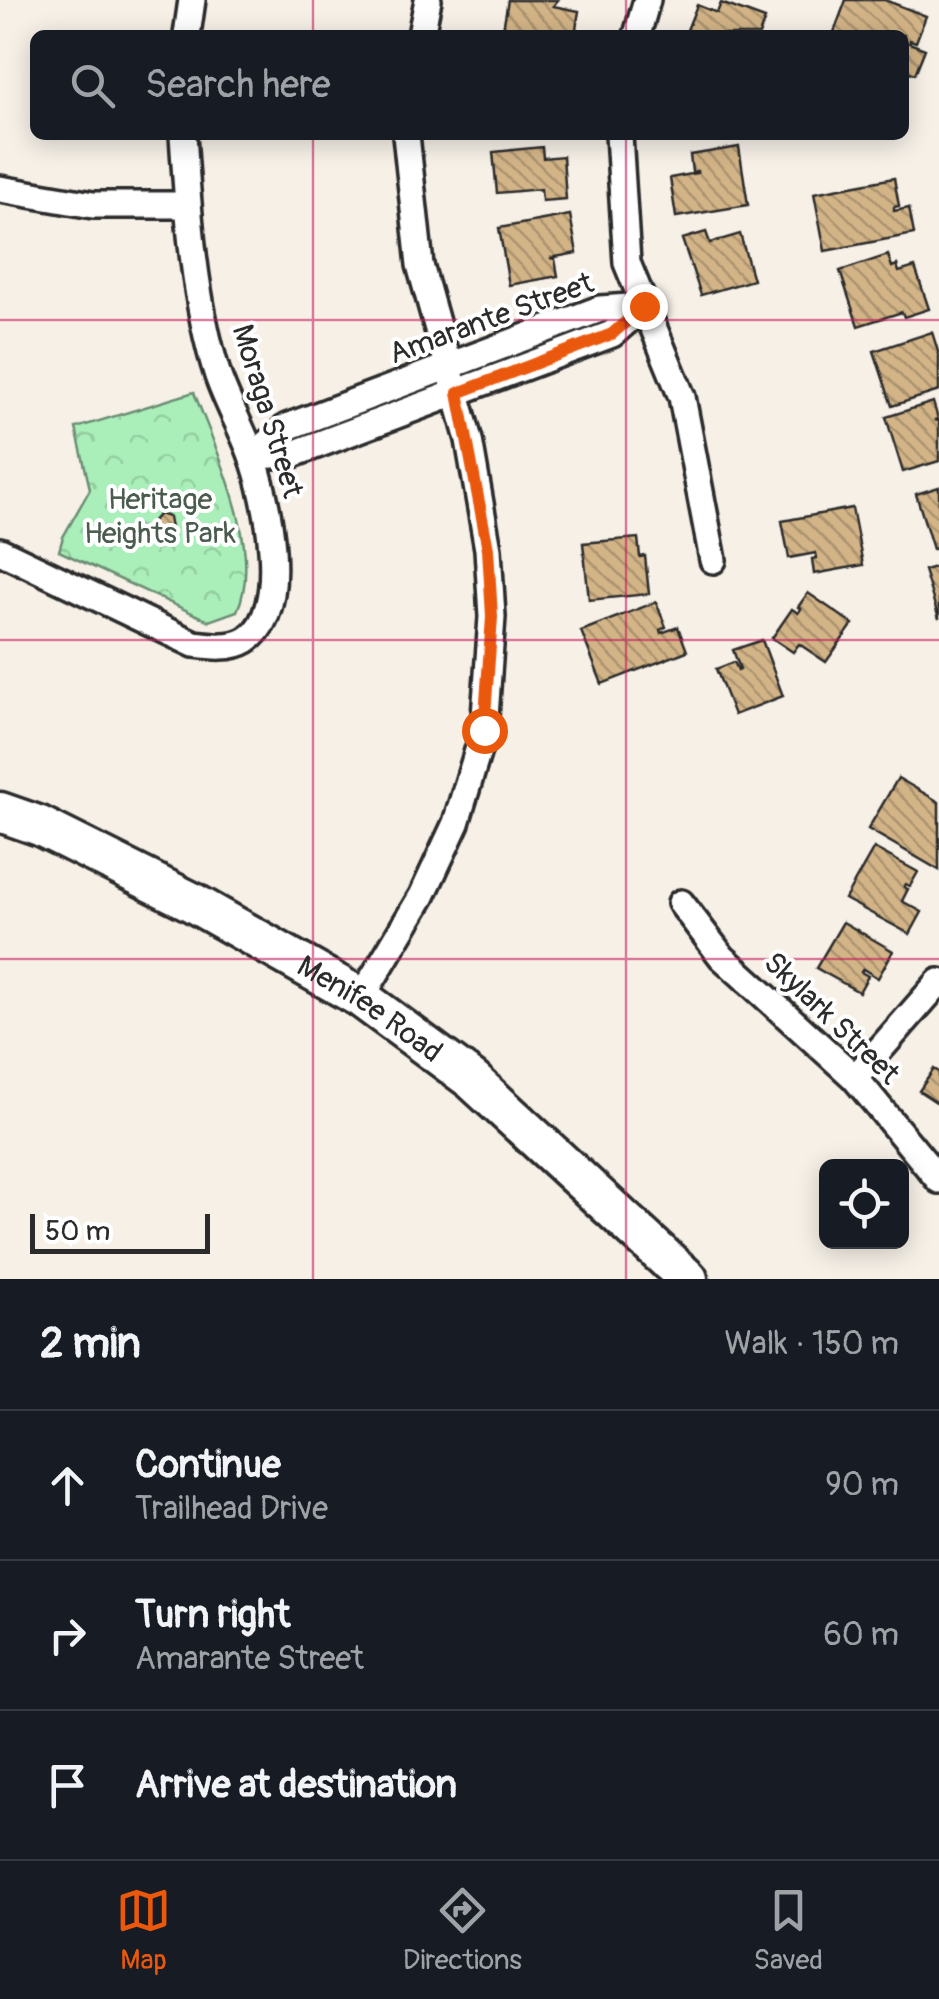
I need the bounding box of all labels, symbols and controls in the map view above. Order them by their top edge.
search box [30,30,909,140]
icon: search [65,58,120,113]
text: Search here [145,61,331,109]
street label: Amarante Street [384,264,599,373]
route end [622,284,668,330]
street label: Moraga Street [224,320,312,503]
park label: Heritage Heights Park [84,481,236,552]
route start [462,708,508,754]
street label: Skylark Street [756,944,908,1093]
street label: Menifee Road [291,948,449,1071]
map controls [819,1159,909,1249]
button: locate [819,1159,909,1249]
scale bar [30,1209,210,1254]
text: 50 m [45,1214,110,1249]
text: 2 min [40,1318,141,1370]
text: Walk · 150 m [725,1324,899,1364]
text: Continue [135,1441,281,1489]
icon: ahead [40,1458,95,1513]
text: 90 m [825,1465,899,1505]
text: Trailhead Drive [135,1489,328,1529]
text: Turn right [135,1591,290,1639]
icon: right [40,1608,95,1663]
text: 60 m [823,1615,899,1655]
text: Amarante Street [135,1639,364,1679]
icon: arrive [40,1758,95,1813]
text: Arrive at destination [135,1761,457,1809]
tab: Map [116,1883,171,1978]
tab: Directions [403,1883,522,1978]
tab: Saved [754,1883,823,1978]

